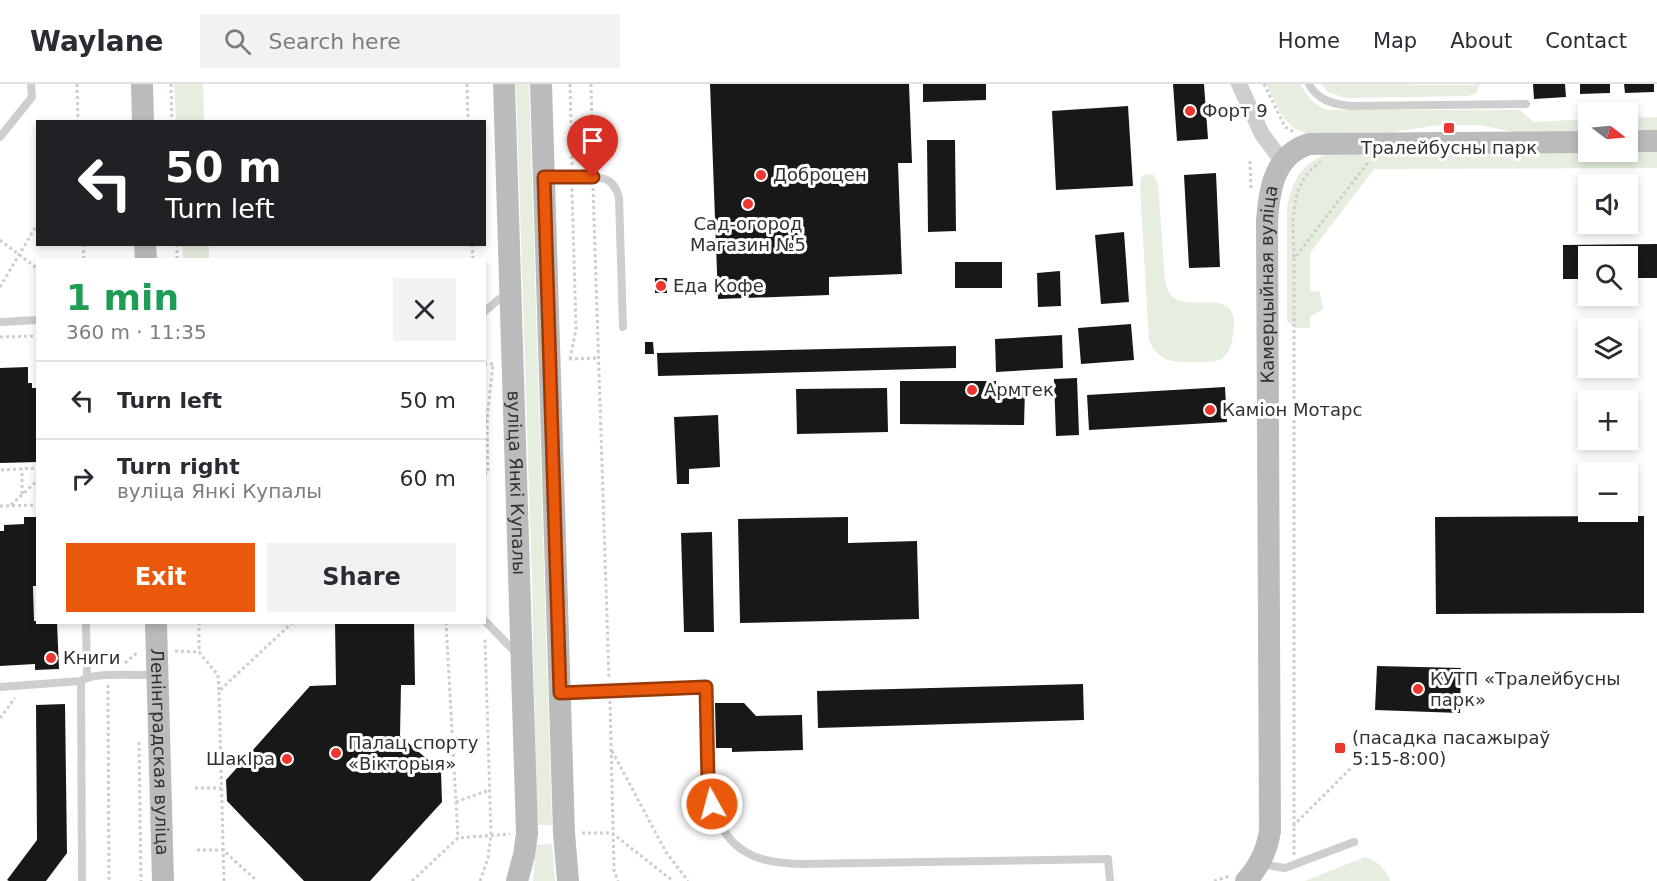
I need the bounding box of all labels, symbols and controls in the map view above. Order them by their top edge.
search box [200,14,620,68]
text: Waylane [30,25,164,58]
icon: search [221,25,254,58]
text: Search here [269,29,401,54]
text: Home [1278,29,1340,53]
text: Map [1373,29,1417,53]
text: About [1450,29,1512,53]
text: Contact [1545,29,1627,53]
place label: Форт 9 [1202,100,1268,121]
north arrow [1578,102,1638,162]
map controls [1578,102,1638,522]
marker: Форт 9 [1183,104,1197,118]
pin [567,115,618,177]
marker: Тралейбусны парк [1442,121,1456,135]
icon: arrive [576,124,609,157]
place label: Тралейбусны парк [1360,137,1537,158]
text: 50 m [165,143,282,192]
icon: left [66,144,144,222]
place label: Доброцен [773,164,867,185]
marker: Доброцен [754,168,768,182]
button: sound [1578,174,1638,234]
street label: Камерцыйная вуліца [1256,183,1282,384]
text: Turn left [165,193,275,224]
marker: Сад-огород Магазин №5 [741,197,755,211]
place label: Сад-огород Магазин №5 [690,213,806,255]
button: search [1578,246,1638,306]
place label: Еда Кофе [673,275,764,296]
text: 1 min [66,277,179,318]
button: close [393,278,456,341]
marker: Еда Кофе [654,279,668,293]
button: layers [1578,318,1638,378]
text: 360 m · 11:35 [66,320,207,344]
place label: Армтек [984,379,1054,400]
marker: Армтек [965,383,979,397]
icon: left [66,384,99,417]
text: Turn left [117,388,222,413]
text: 50 m [400,388,456,413]
street label: вуліца Янкі Купалы [503,390,530,575]
button: + [1578,390,1638,450]
place label: Каміон Мотарс [1222,399,1362,420]
marker: Каміон Мотарс [1203,403,1217,417]
text: Turn right [117,454,240,479]
icon: right [66,462,99,495]
button: − [1578,462,1638,522]
text: 60 m [400,466,456,491]
text: вуліца Янкі Купалы [117,479,322,503]
button: Exit [66,543,255,612]
button: Share [267,543,456,612]
place label: Книги [63,647,120,668]
street label: Ленінградская вуліца [147,648,173,856]
marker: Книги [44,651,58,665]
place label: КУТП «Тралейбусны парк» [1430,668,1620,710]
marker: КУТП «Тралейбусны парк» [1411,682,1425,696]
place label: (пасадка пасажыраў 5:15-8:00) [1352,727,1550,769]
place label: Палац спорту «Вікторыя» [348,732,479,774]
marker: (пасадка пасажыраў 5:15-8:00) [1333,741,1347,755]
marker: Палац спорту «Вікторыя» [329,746,343,760]
place label: ШакІра [206,748,275,769]
marker: ШакІра [280,752,294,766]
position arrow [680,772,744,836]

